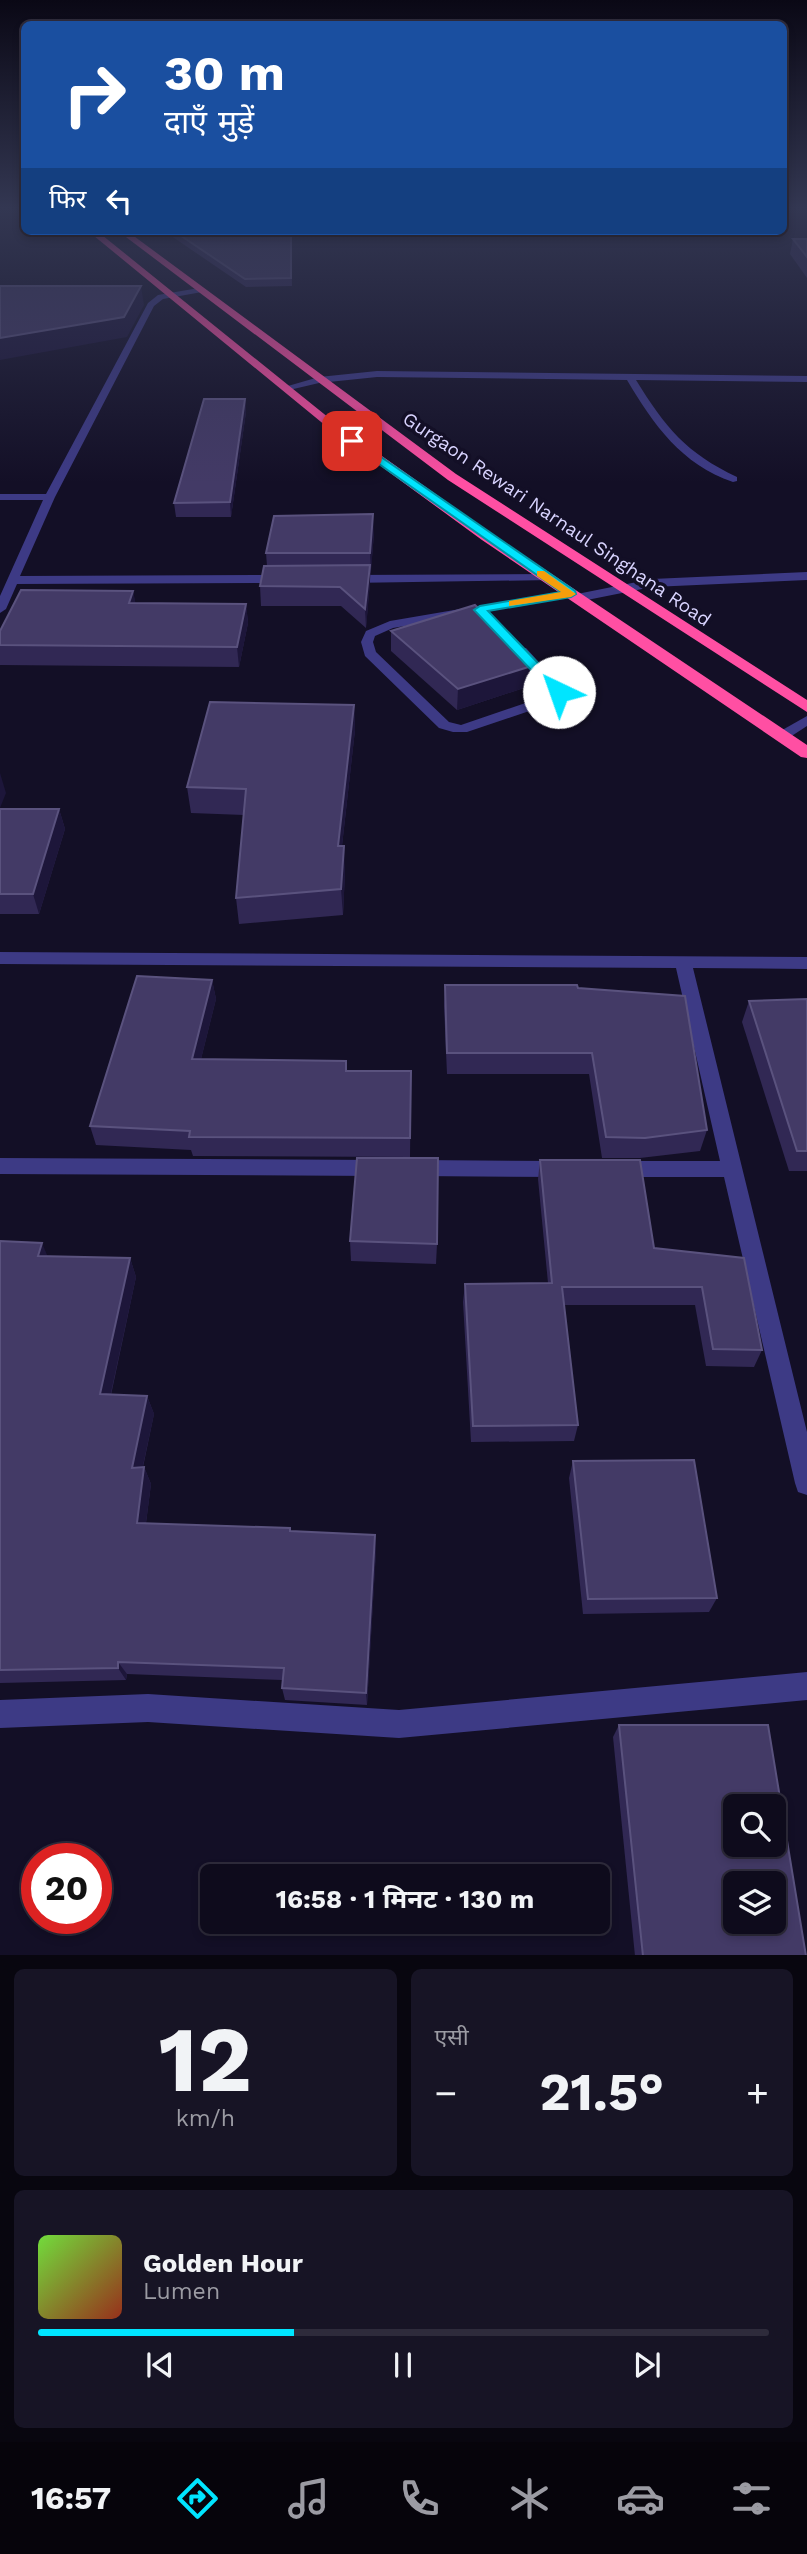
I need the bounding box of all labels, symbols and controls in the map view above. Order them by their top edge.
text: 30 m [164,44,285,102]
icon: right [49,49,140,140]
text: दाएँ मुड़ें [164,103,254,141]
icon: left [100,182,138,220]
text: फिर [49,184,86,214]
street label: Gurgaon Rewari Narnaul Singhana Road [399,407,715,631]
pin [322,411,382,471]
icon: arrive [333,422,371,460]
position arrow [522,655,596,729]
map controls [723,1794,786,1934]
button: search [723,1794,786,1857]
speed limit sign: 20 [21,1843,112,1934]
button: layers [723,1871,786,1934]
text: 16:58 · 1 मिनट · 130 m [276,1884,534,1914]
text: 12 [159,2006,252,2113]
text: एसी [435,2024,469,2051]
text: 21.5° [539,2062,664,2123]
text: − [435,2071,457,2115]
text: + [746,2071,769,2115]
text: km/h [176,2105,235,2132]
text: Golden Hour [143,2248,303,2278]
text: Lumen [143,2278,220,2305]
icon: previous [141,2346,179,2384]
icon: pause [384,2346,422,2384]
icon: next [628,2346,666,2384]
icon: directions [173,2474,222,2523]
icon: music [284,2474,333,2523]
icon: phone [395,2474,444,2523]
icon: climate [505,2474,554,2523]
icon: car [616,2474,665,2523]
icon: filters [727,2474,776,2523]
text: 16:57 [31,2479,111,2517]

